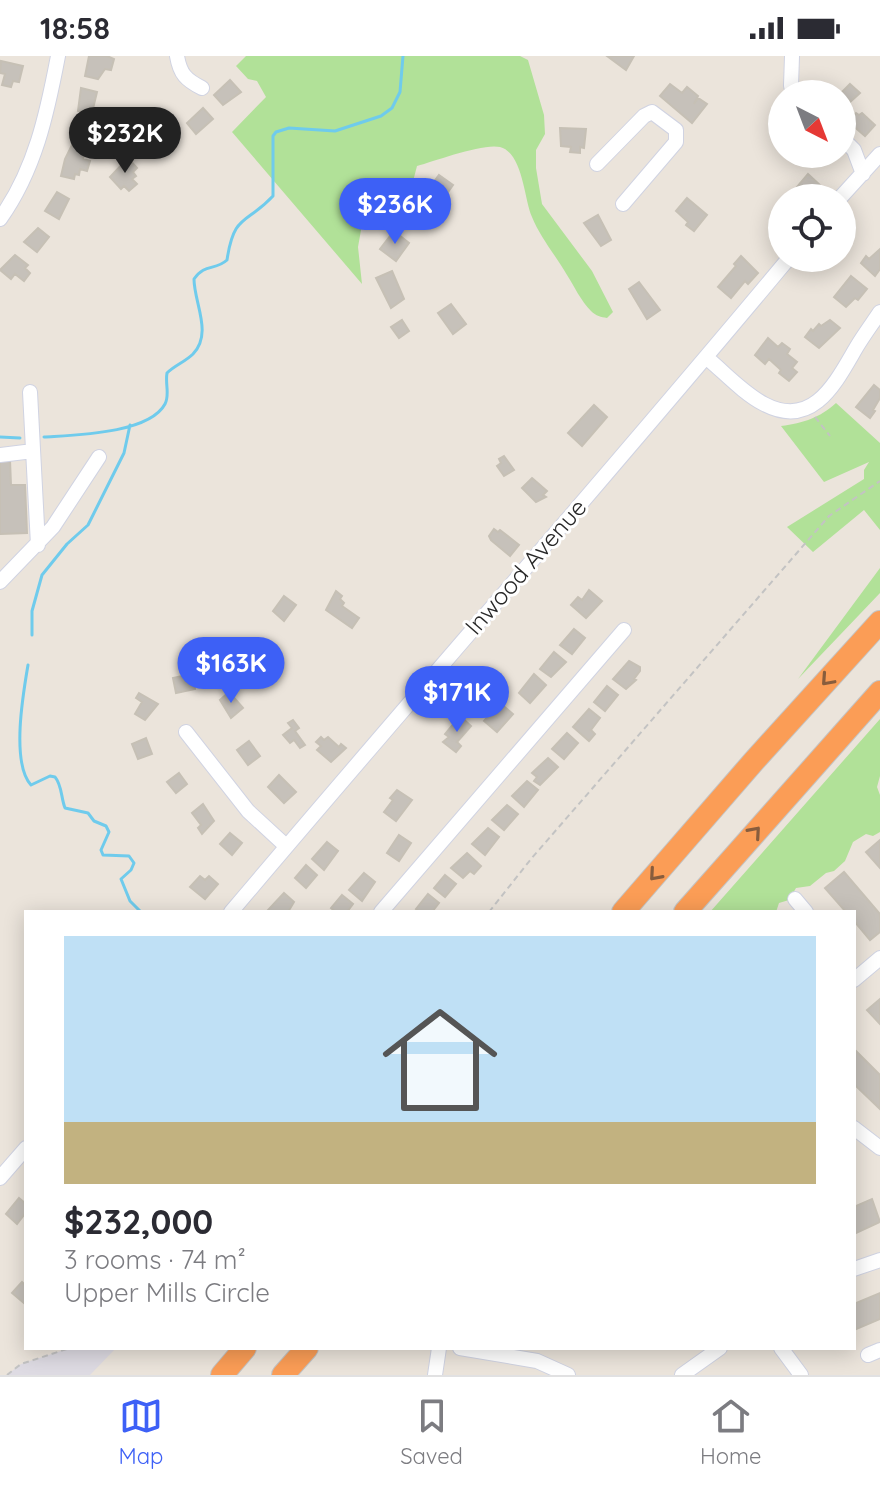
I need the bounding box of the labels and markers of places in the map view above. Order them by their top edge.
pin: $232K [69,107,181,175]
pin: $236K [339,178,451,246]
pin: $163K [175,637,287,705]
pin: $171K [401,666,513,734]

